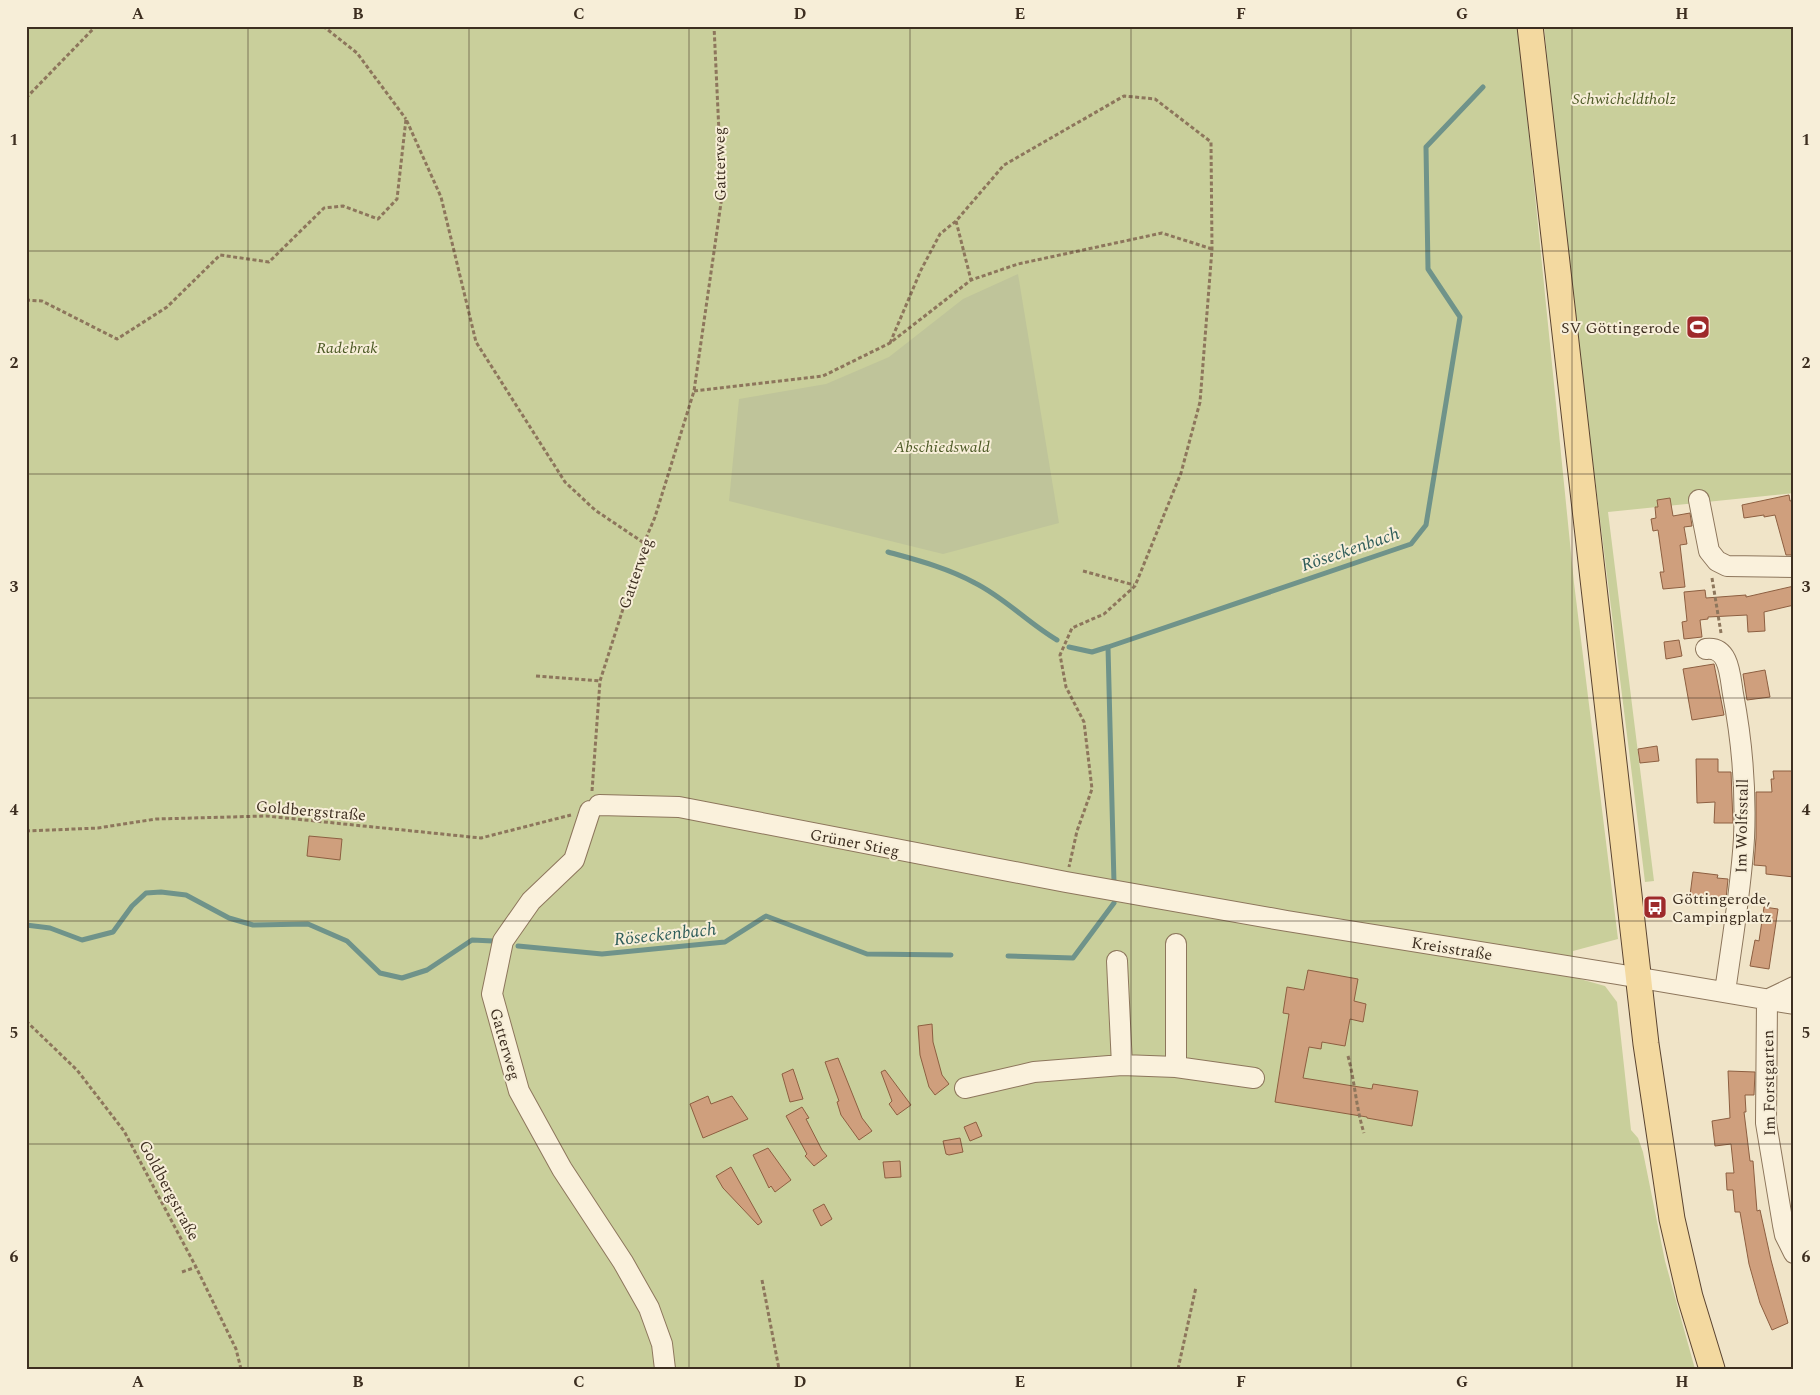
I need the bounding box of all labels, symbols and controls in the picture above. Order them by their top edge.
text: A [132,2,145,26]
text: B [352,2,364,26]
text: C [573,2,585,26]
text: D [794,2,807,26]
text: E [1015,2,1025,26]
text: F [1236,2,1246,26]
text: G [1456,2,1468,26]
text: H [1675,2,1689,26]
park label: Schwicheldtholz [1572,87,1676,111]
street label: Gatterweg [707,127,733,201]
text: 1 [10,128,18,152]
text: 1 [1802,128,1810,152]
sports icon: SV Göttingerode [1685,314,1711,340]
place label: SV Göttingerode [1561,316,1680,340]
park label: Radebrak [316,336,378,360]
text: 2 [10,351,19,375]
text: 2 [1802,351,1811,375]
park label: Abschiedswald [893,435,990,459]
water label: Röseckenbach [1297,520,1403,579]
street label: Gatterweg [613,534,659,612]
text: 3 [10,575,19,599]
text: 3 [1802,575,1811,599]
street label: Im Wolfsstall [1729,779,1755,873]
street label: Goldbergstraße [255,794,367,828]
text: 4 [10,798,19,822]
text: 4 [1802,798,1811,822]
street label: Grüner Stieg [808,823,902,863]
place label: Göttingerode, Campingplatz [1672,887,1772,929]
bus stop icon: Göttingerode, Campingplatz [1642,894,1668,920]
water label: Röseckenbach [613,916,717,953]
street label: Kreisstraße [1410,931,1494,967]
street label: Gatterweg [483,1005,527,1083]
text: 5 [10,1021,18,1045]
text: 5 [1802,1021,1810,1045]
street label: Im Forstgarten [1756,1030,1782,1136]
street label: Goldbergstraße [133,1136,206,1245]
text: 6 [10,1245,19,1269]
text: 6 [1802,1245,1811,1269]
text: A [132,1370,145,1394]
text: B [352,1370,364,1394]
text: C [573,1370,585,1394]
text: D [794,1370,807,1394]
text: E [1015,1370,1025,1394]
text: F [1236,1370,1246,1394]
text: G [1456,1370,1468,1394]
text: H [1675,1370,1689,1394]

